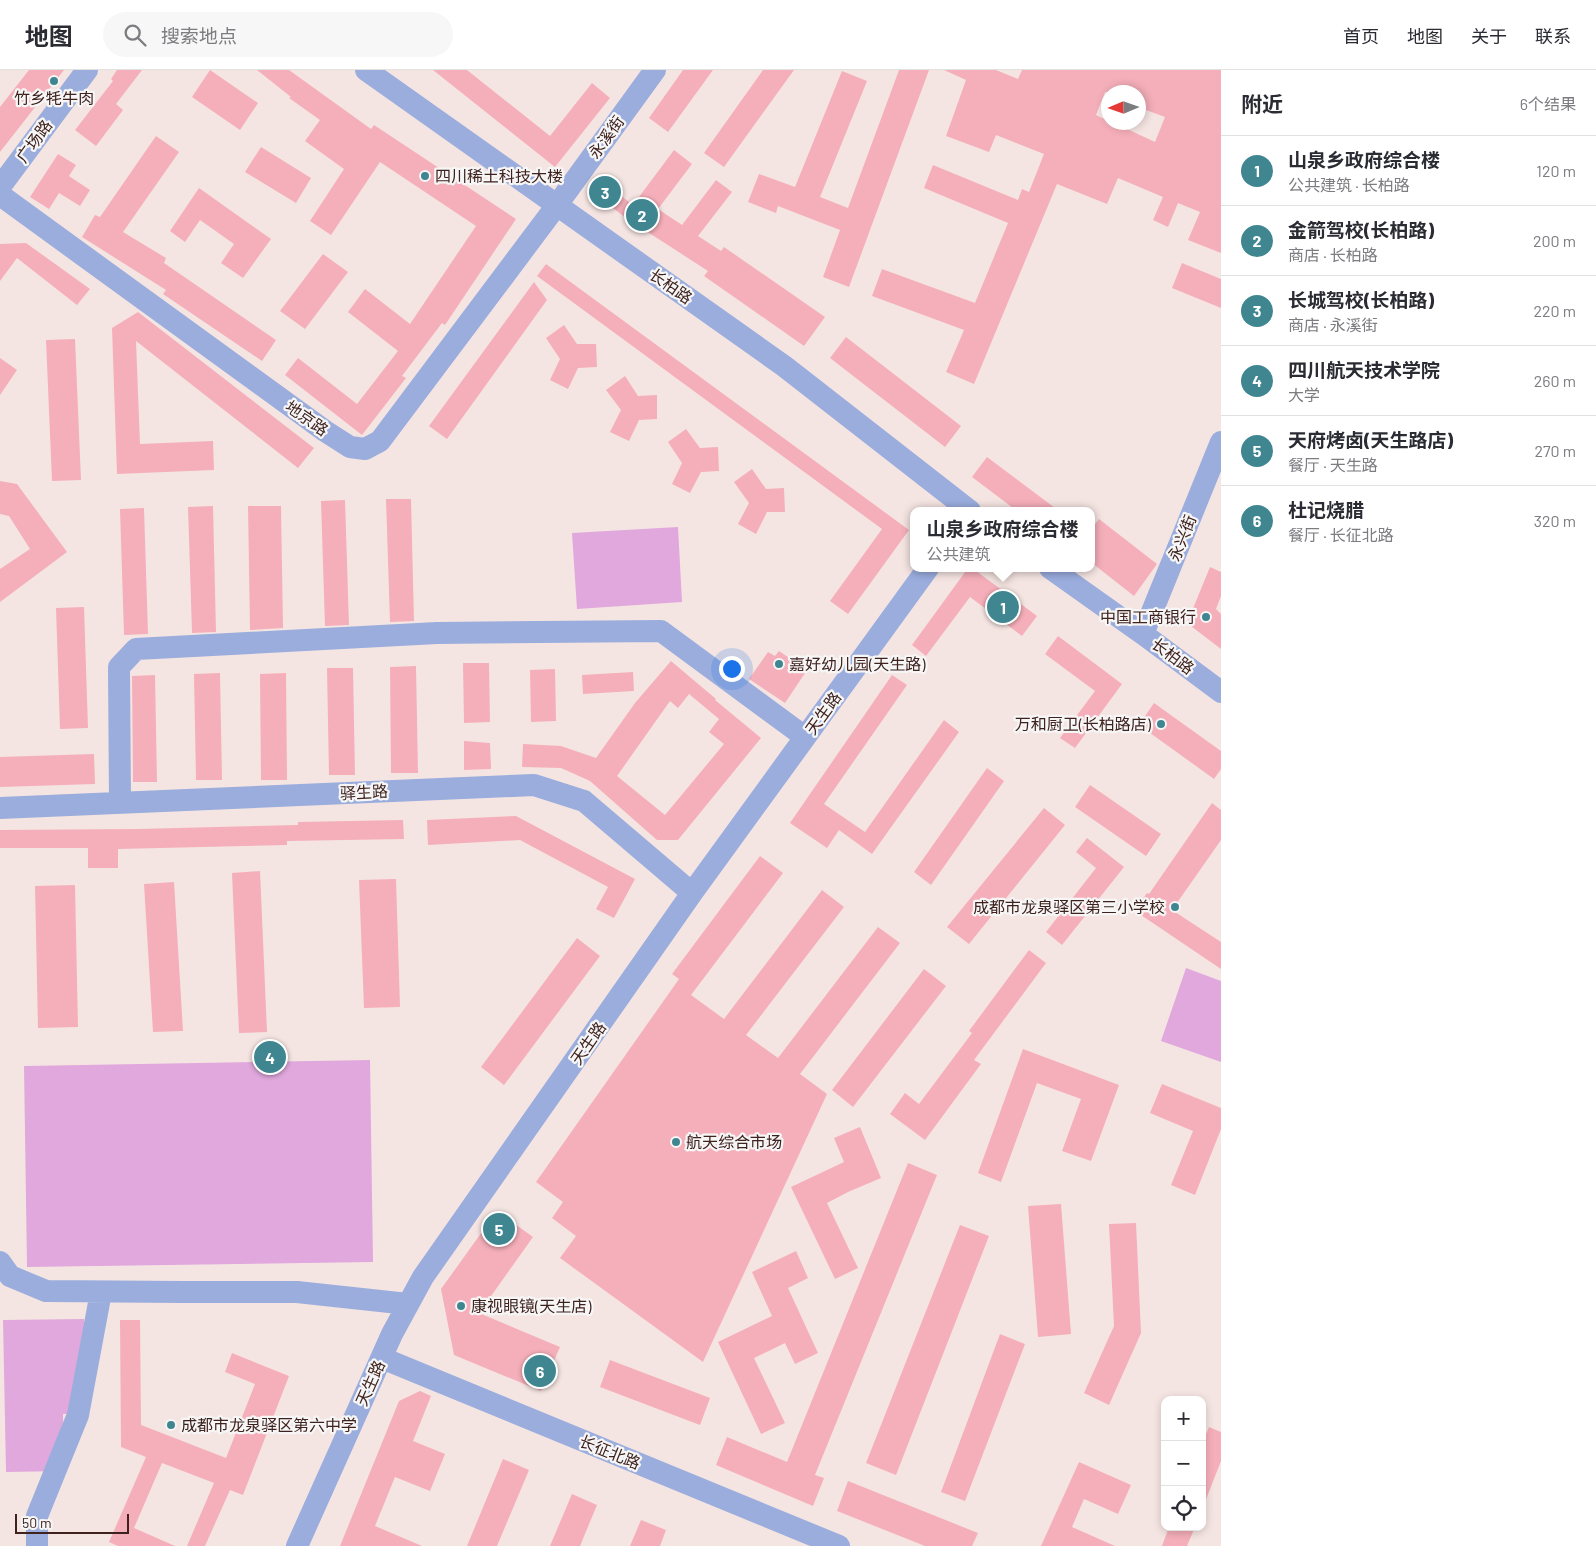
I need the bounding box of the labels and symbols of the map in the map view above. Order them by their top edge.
marker: 竹乡牦牛肉 [48,75,60,87]
north arrow [1101,85,1146,130]
place label: 竹乡牦牛肉 [14,88,94,107]
street label: 永溪街 [584,112,627,162]
street label: 广场路 [12,116,55,166]
place label: 四川稀土科技大楼 [435,166,563,185]
marker: 四川稀土科技大楼 [419,170,431,182]
pin: 3 [589,173,621,211]
pin: 2 [626,196,658,234]
street label: 长柏路 [646,264,696,307]
street label: 地京路 [282,396,332,439]
street label: 永兴街 [1164,512,1199,564]
pin: 1 [987,588,1019,626]
place label: 中国工商银行 [1100,607,1196,626]
marker: 中国工商银行 [1200,611,1212,623]
street label: 长柏路 [1148,634,1198,678]
place label: 嘉好幼儿园(天生路) [789,654,926,673]
your location [719,656,745,682]
marker: 嘉好幼儿园(天生路) [773,658,785,670]
street label: 天生路 [801,688,844,738]
place label: 万和厨卫(长柏路店) [1015,714,1152,733]
marker: 万和厨卫(长柏路店) [1155,718,1167,730]
street label: 驿生路 [340,781,388,802]
place label: 成都市龙泉驿区第三小学校 [973,897,1165,916]
marker: 成都市龙泉驿区第三小学校 [1169,901,1181,913]
street label: 天生路 [566,1018,609,1068]
pin: 4 [254,1038,286,1076]
place label: 航天综合市场 [686,1132,782,1151]
marker: 航天综合市场 [670,1136,682,1148]
pin: 5 [483,1210,515,1248]
place label: 康视眼镜(天生店) [471,1296,592,1315]
marker: 康视眼镜(天生店) [455,1300,467,1312]
pin: 6 [524,1352,556,1390]
street label: 天生路 [351,1357,388,1409]
place label: 成都市龙泉驿区第六中学 [181,1415,357,1434]
marker: 成都市龙泉驿区第六中学 [165,1419,177,1431]
street label: 长征北路 [577,1431,643,1472]
scale bar [15,1511,129,1534]

